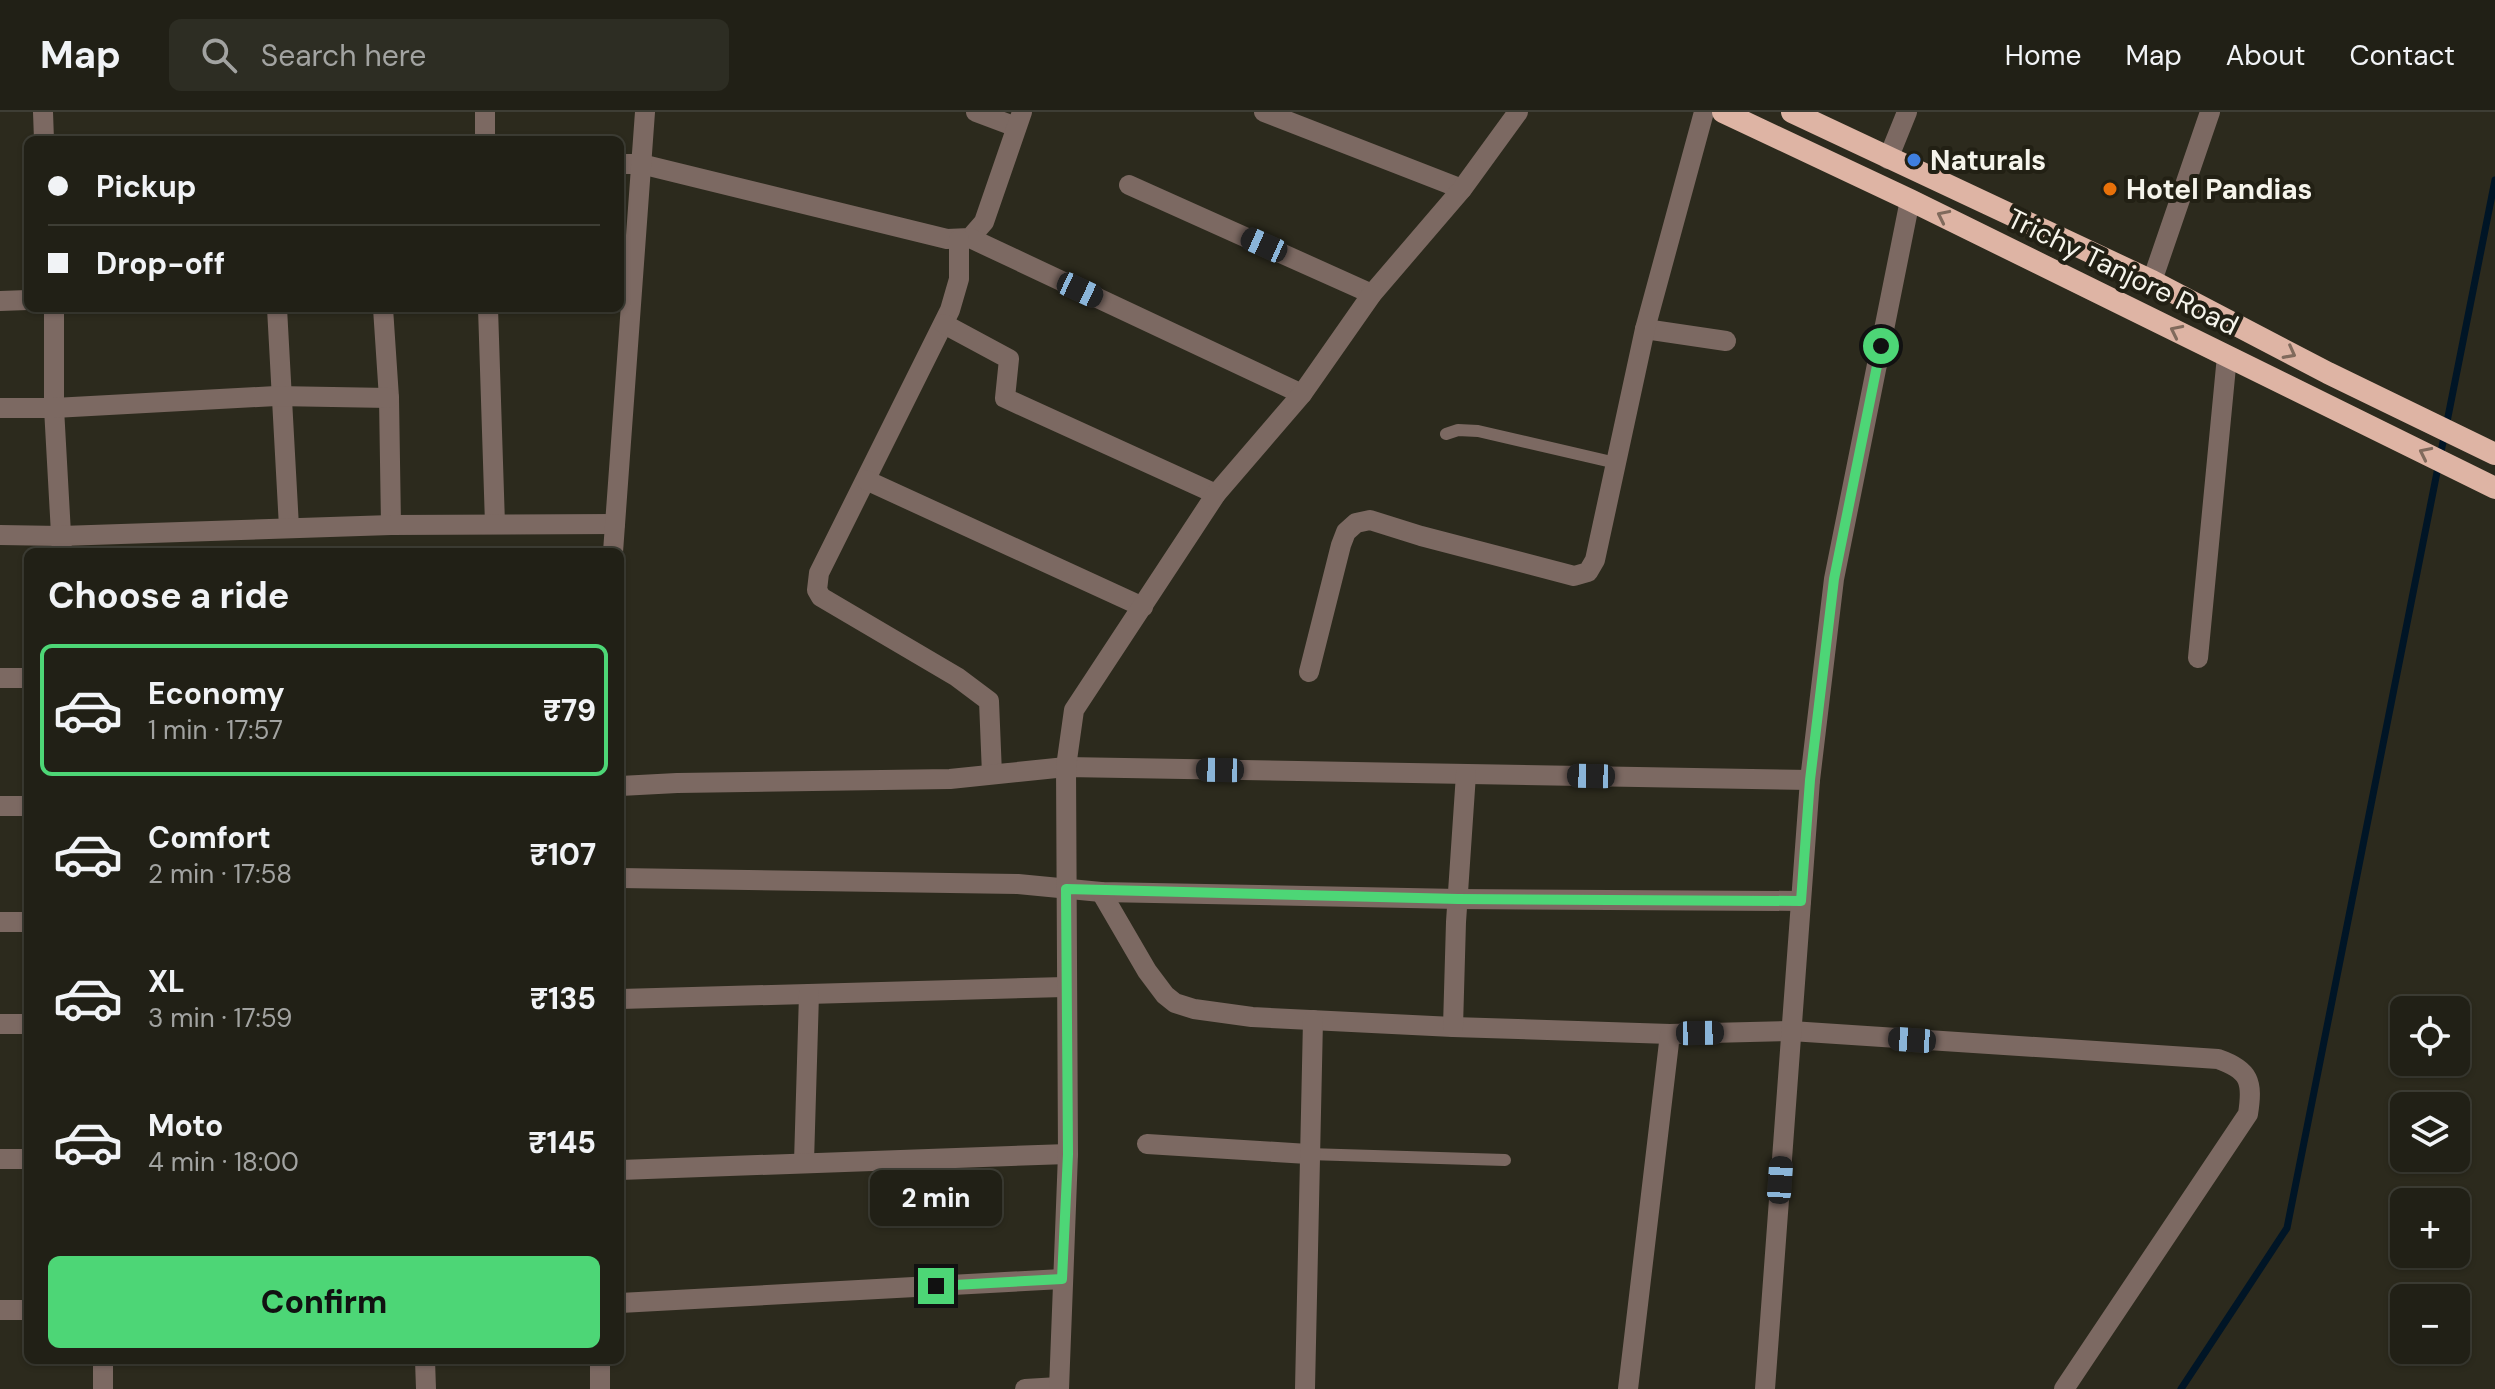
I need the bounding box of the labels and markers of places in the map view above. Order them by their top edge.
place label: Naturals [1930,142,2046,179]
marker: Naturals [1905,151,1923,169]
place label: Hotel Pandias [2126,171,2312,208]
marker: Hotel Pandias [2101,180,2119,198]

